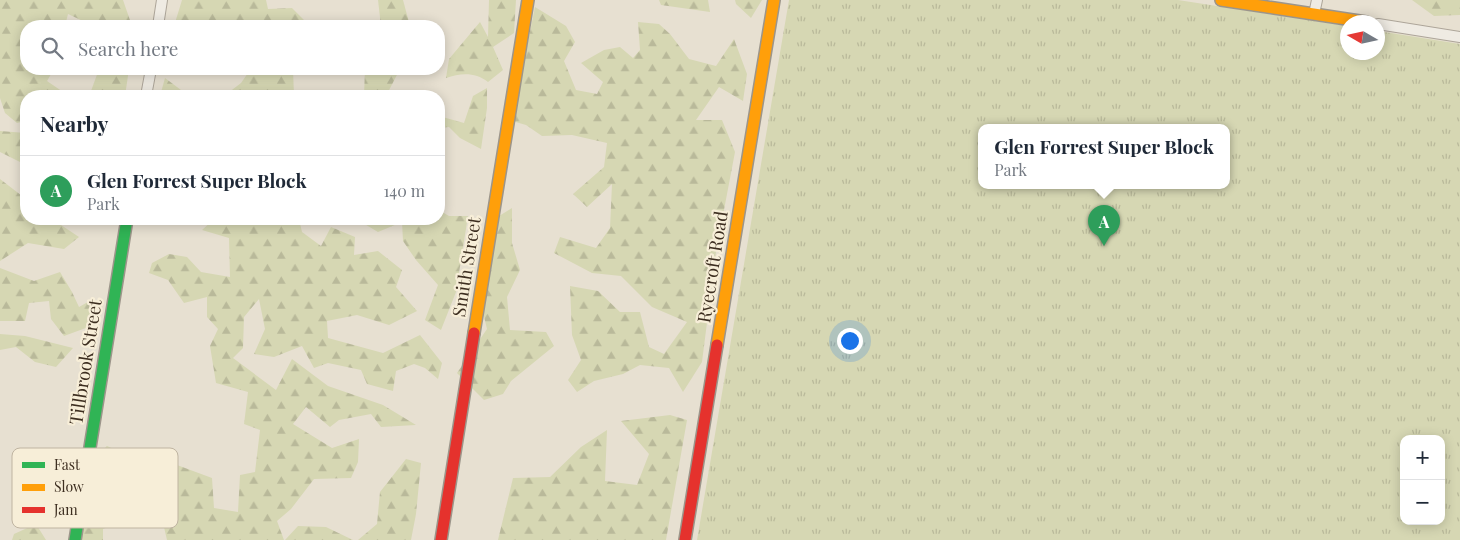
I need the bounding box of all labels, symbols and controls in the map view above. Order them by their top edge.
north arrow [1340,15,1385,60]
search box [20,20,445,75]
icon: search [38,34,66,62]
text: Search here [78,35,178,61]
text: Nearby [40,109,109,137]
popup [978,124,1230,189]
text: Glen Forrest Super Block [994,133,1214,159]
text: Park [994,159,1027,180]
text: Glen Forrest Super Block [87,167,307,193]
text: A [51,180,61,201]
text: 140 m [383,180,425,201]
text: Park [87,193,120,214]
pin: A [1088,205,1120,246]
street label: Ryecroft Road [691,209,733,325]
street label: Smith Street [446,215,486,318]
street label: Tillbrook Street [63,297,107,426]
your location [837,328,863,354]
map controls [1400,435,1445,525]
button: + [1400,435,1445,480]
legend [12,448,178,528]
text: Fast [54,455,81,474]
text: Slow [54,477,84,496]
button: − [1400,480,1445,525]
text: Jam [53,500,78,519]

